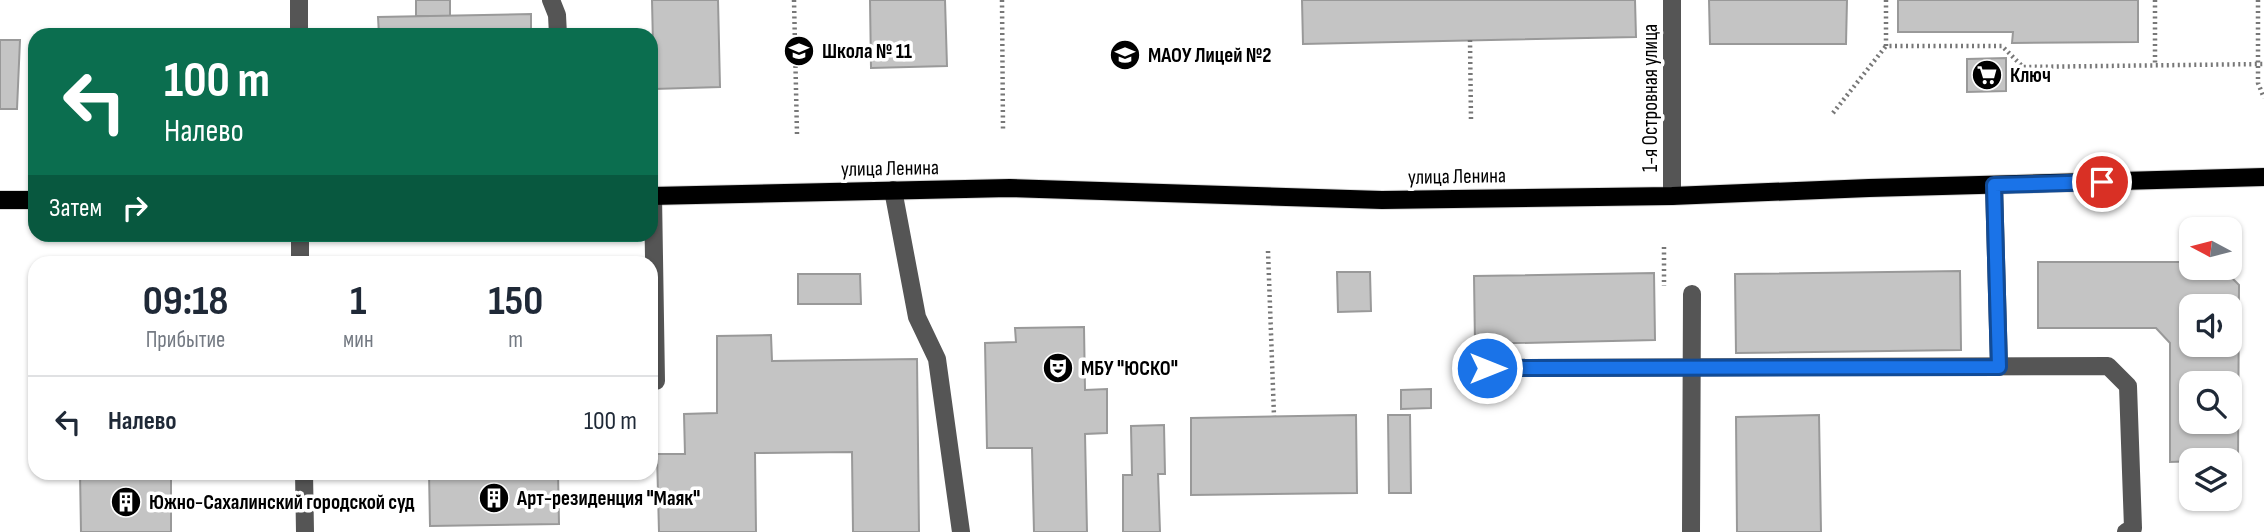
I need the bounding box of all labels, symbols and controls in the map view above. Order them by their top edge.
street label: 1-я Островная улица [1638,24,1663,172]
school or university icon: Школа № 11 [782,34,816,68]
school or university icon: МАОУ Лицей №2 [1108,38,1142,72]
place label: Школа № 11 [822,39,912,64]
place label: МАОУ Лицей №2 [1148,43,1272,68]
text: 100 m [164,52,270,111]
icon: left [49,56,140,147]
supermarket icon: Ключ [1970,58,2004,92]
place label: Ключ [2010,63,2051,88]
text: Налево [164,112,244,151]
pin [2072,152,2132,212]
street label: улица Ленина [841,155,939,182]
street label: улица Ленина [1408,163,1506,190]
icon: arrive [2083,163,2121,201]
icon: right [116,189,154,227]
text: Затем [49,193,102,224]
north arrow [2179,217,2242,280]
map controls [2179,217,2242,511]
text: 09:18 [143,276,228,327]
text: 1 [350,276,367,327]
text: 150 [488,276,543,327]
button: sound [2179,294,2242,357]
text: Прибытие [146,326,225,354]
text: мин [343,326,374,354]
text: m [508,326,523,354]
position arrow [1450,331,1524,405]
theatre icon: МБУ "ЮСКО" [1041,351,1075,385]
place label: МБУ "ЮСКО" [1081,356,1178,381]
button: search [2179,371,2242,434]
icon: left [49,403,87,441]
text: Налево [108,406,177,437]
text: 100 m [584,406,637,437]
button: layers [2179,448,2242,511]
building icon: Арт-резиденция "Маяк" [477,481,511,515]
building icon: Южно-Сахалинский городской суд [109,485,143,519]
place label: Арт-резиденция "Маяк" [516,486,700,511]
place label: Южно-Сахалинский городской суд [149,490,415,515]

